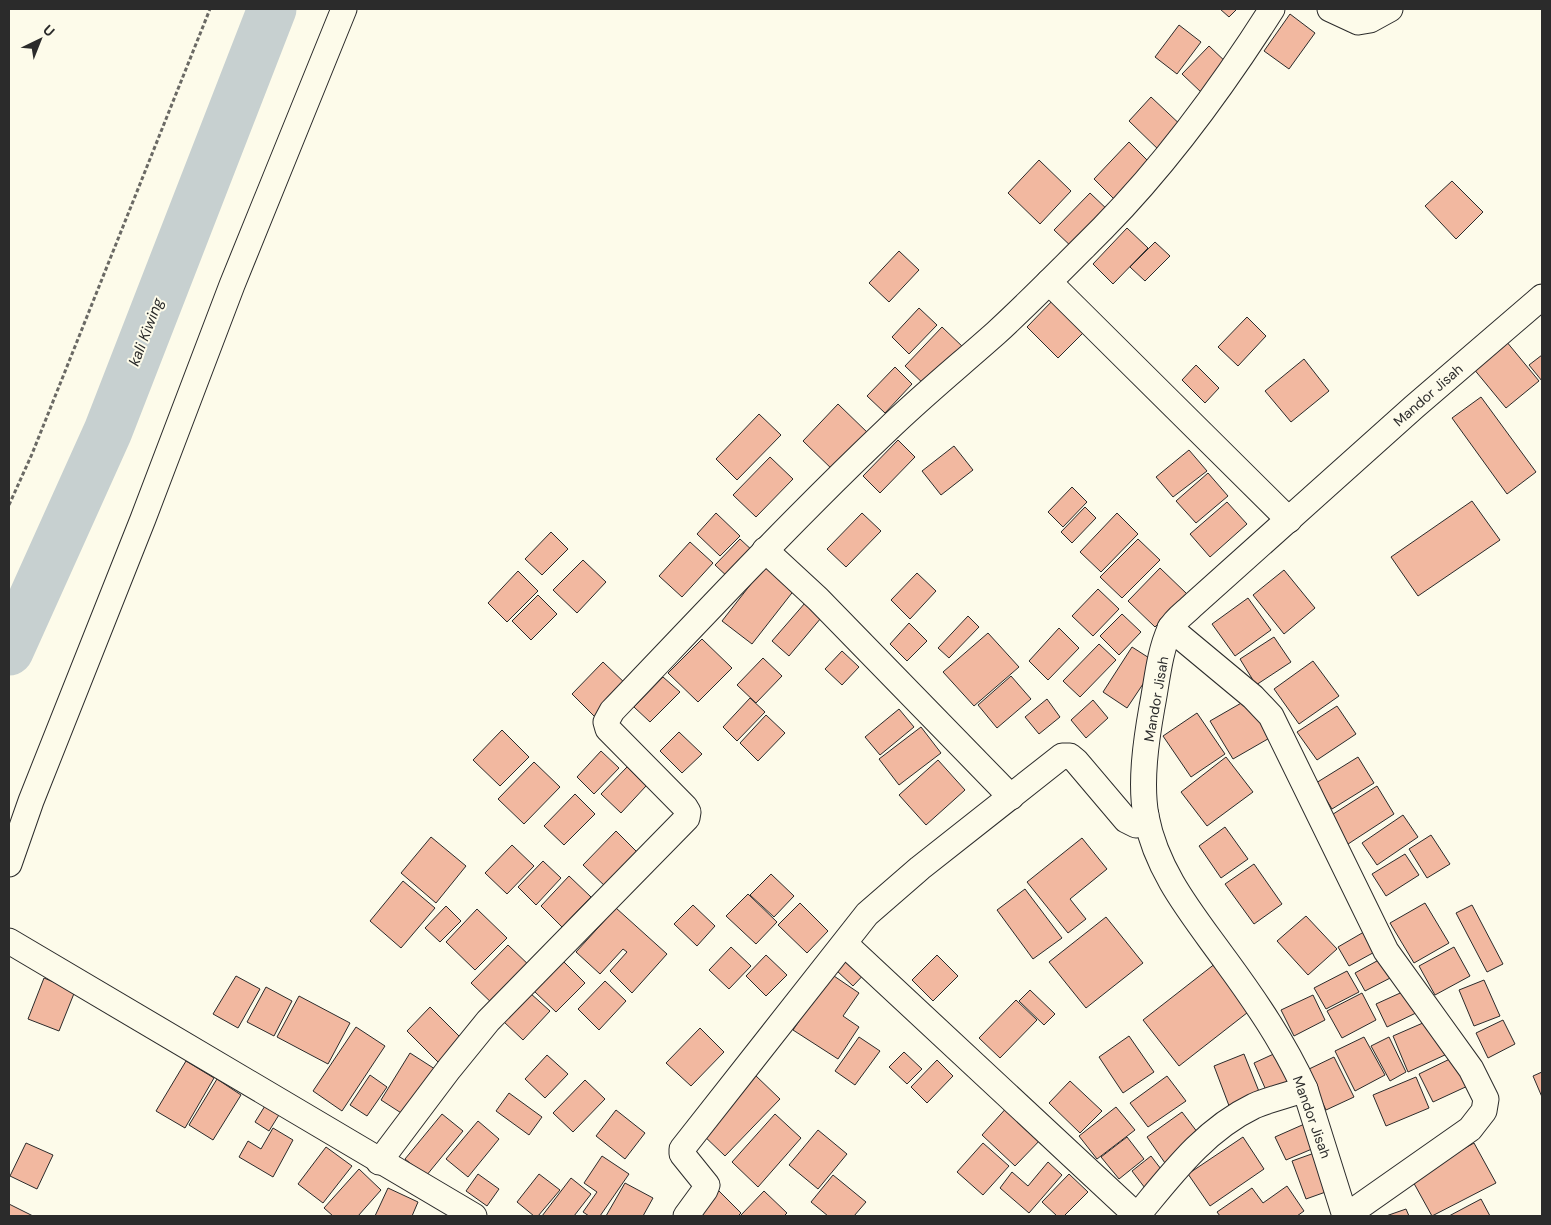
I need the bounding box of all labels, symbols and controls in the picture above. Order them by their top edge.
north arrow [15,15,65,65]
text: U [39,21,59,40]
water label: kali Kiwing [124,295,168,369]
street label: Mandor Jisah [1389,360,1467,430]
street label: Mandor Jisah [1140,655,1172,743]
street label: Mandor Jisah [1289,1073,1335,1161]

